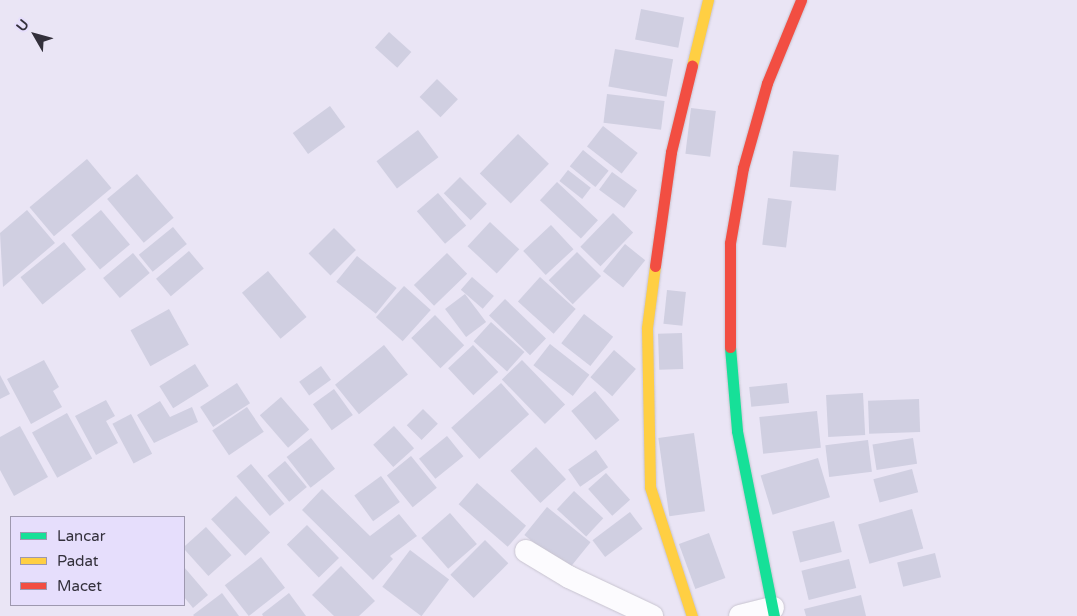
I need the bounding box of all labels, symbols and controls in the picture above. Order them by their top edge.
north arrow [10,10,60,60]
text: U [13,16,33,35]
legend [10,516,185,606]
text: Lancar [57,527,105,545]
text: Padat [57,552,99,570]
text: Macet [57,577,102,595]

